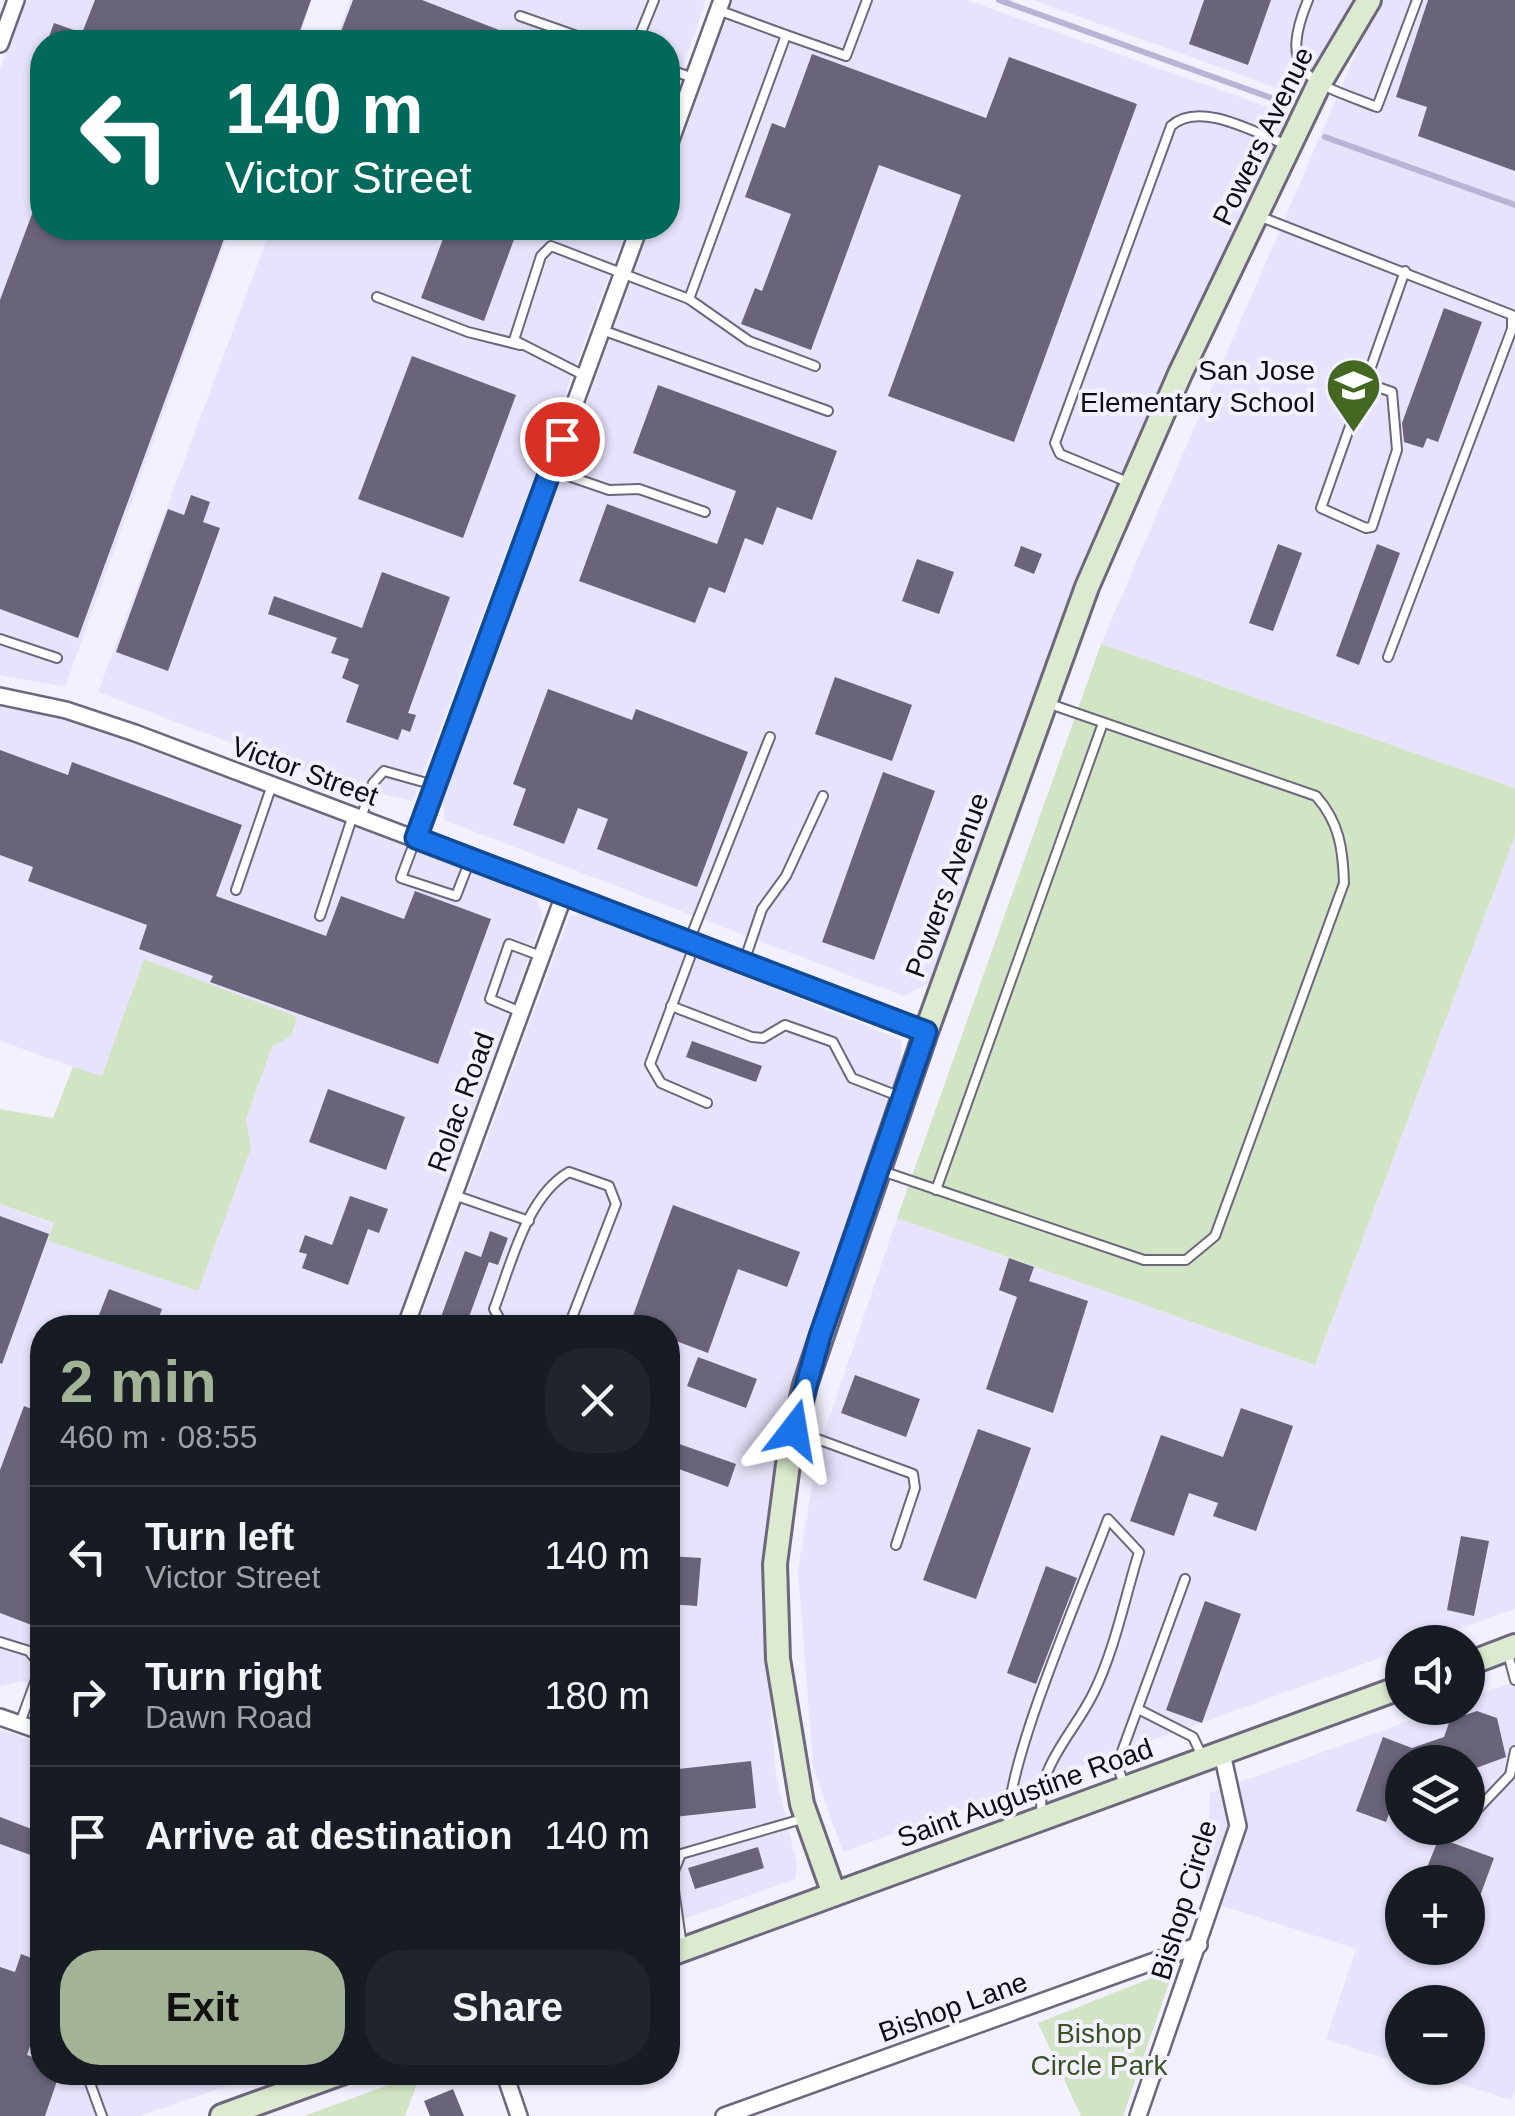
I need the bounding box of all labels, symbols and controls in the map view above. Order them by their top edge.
street label: Powers Avenue [1207,42,1319,230]
icon: left [60,70,190,200]
text: 140 m [225,70,423,148]
text: Victor Street [225,152,472,203]
place label: San Jose Elementary School [1080,355,1315,418]
school or university icon: San Jose Elementary School [1324,356,1384,435]
pin [520,397,605,482]
icon: arrive [535,412,590,467]
street label: Victor Street [228,730,383,812]
street label: Powers Avenue [899,789,995,981]
street label: Rolac Road [421,1028,501,1176]
text: 2 min [60,1348,217,1415]
button: close [545,1348,650,1453]
position arrow [742,1378,846,1482]
text: 460 m · 08:55 [60,1419,257,1455]
text: Turn left [145,1516,294,1558]
icon: left [60,1529,115,1584]
text: 140 m [544,1535,650,1577]
text: Victor Street [145,1559,320,1595]
map controls [1385,1625,1485,2085]
button: sound [1385,1625,1485,1725]
text: Turn right [145,1656,322,1698]
icon: right [60,1669,115,1724]
text: 180 m [544,1675,650,1717]
text: Dawn Road [145,1699,312,1735]
street label: Saint Augustine Road [893,1732,1157,1854]
button: layers [1385,1745,1485,1845]
icon: arrive [60,1809,115,1864]
text: Arrive at destination [145,1815,512,1857]
text: 140 m [544,1815,650,1857]
street label: Bishop Circle [1145,1817,1223,1983]
button: + [1385,1865,1485,1965]
button: Exit [60,1950,345,2065]
button: Share [365,1950,650,2065]
street label: Bishop Lane [875,1966,1031,2048]
button: − [1385,1985,1485,2085]
park label: Bishop Circle Park [1031,2018,1168,2081]

